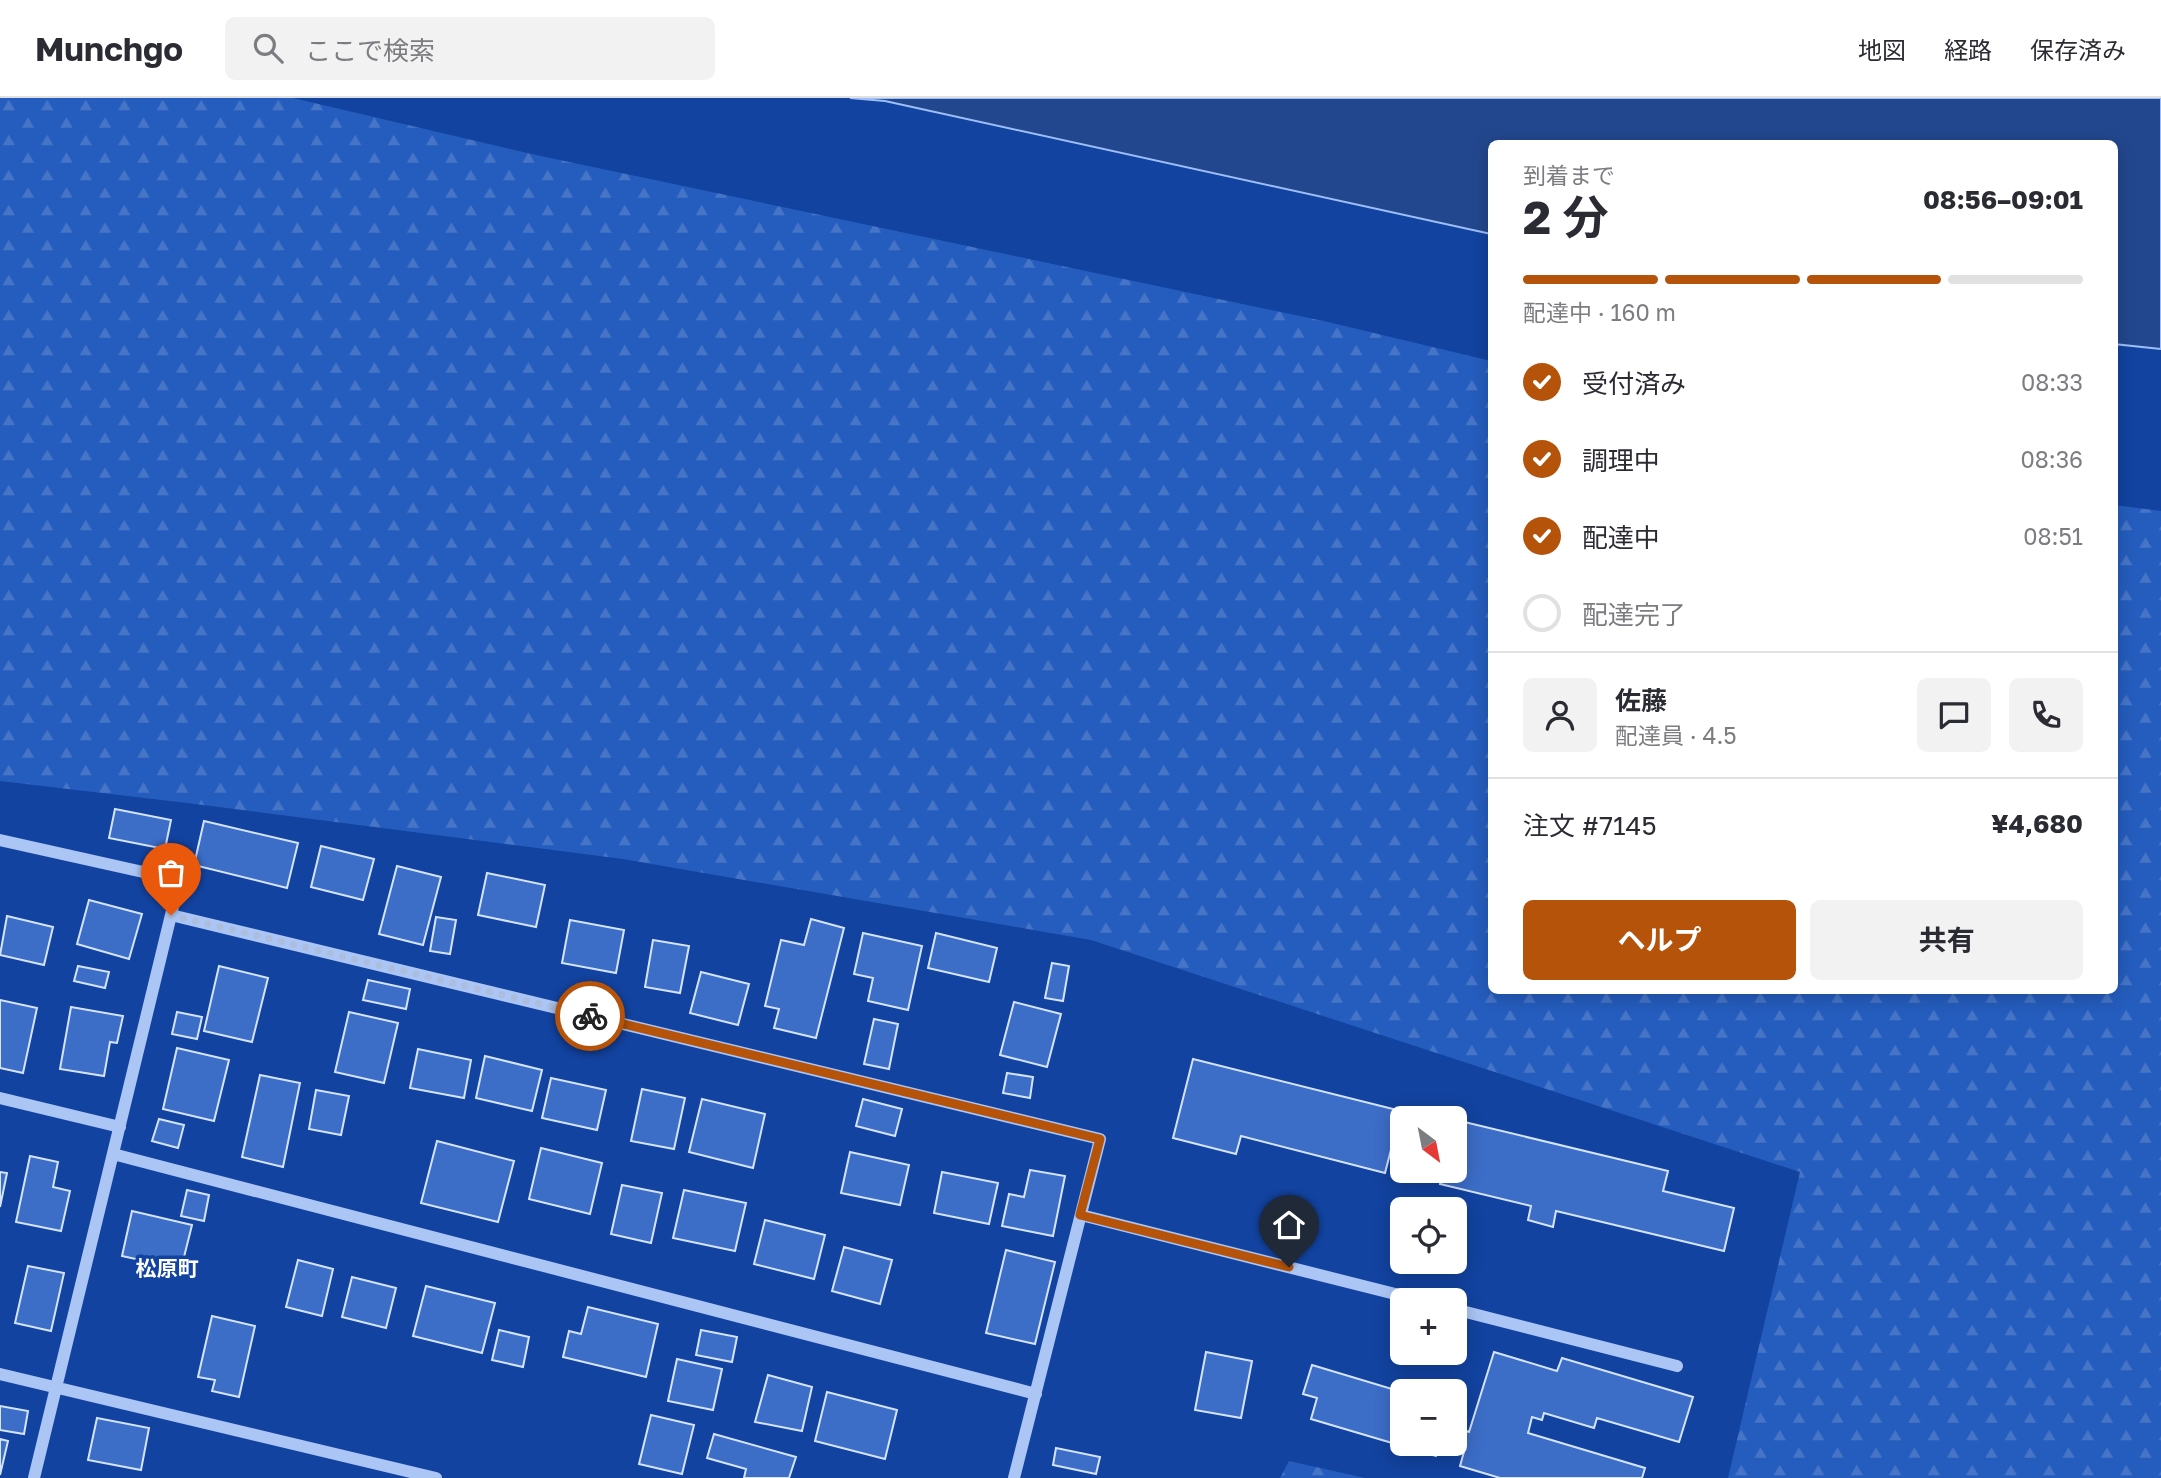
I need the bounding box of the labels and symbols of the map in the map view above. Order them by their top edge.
pin [141,843,201,915]
courier [555,981,625,1051]
north arrow [1390,1106,1466,1183]
pin [1259,1195,1319,1267]
district label: 松原町 [136,1255,199,1281]

